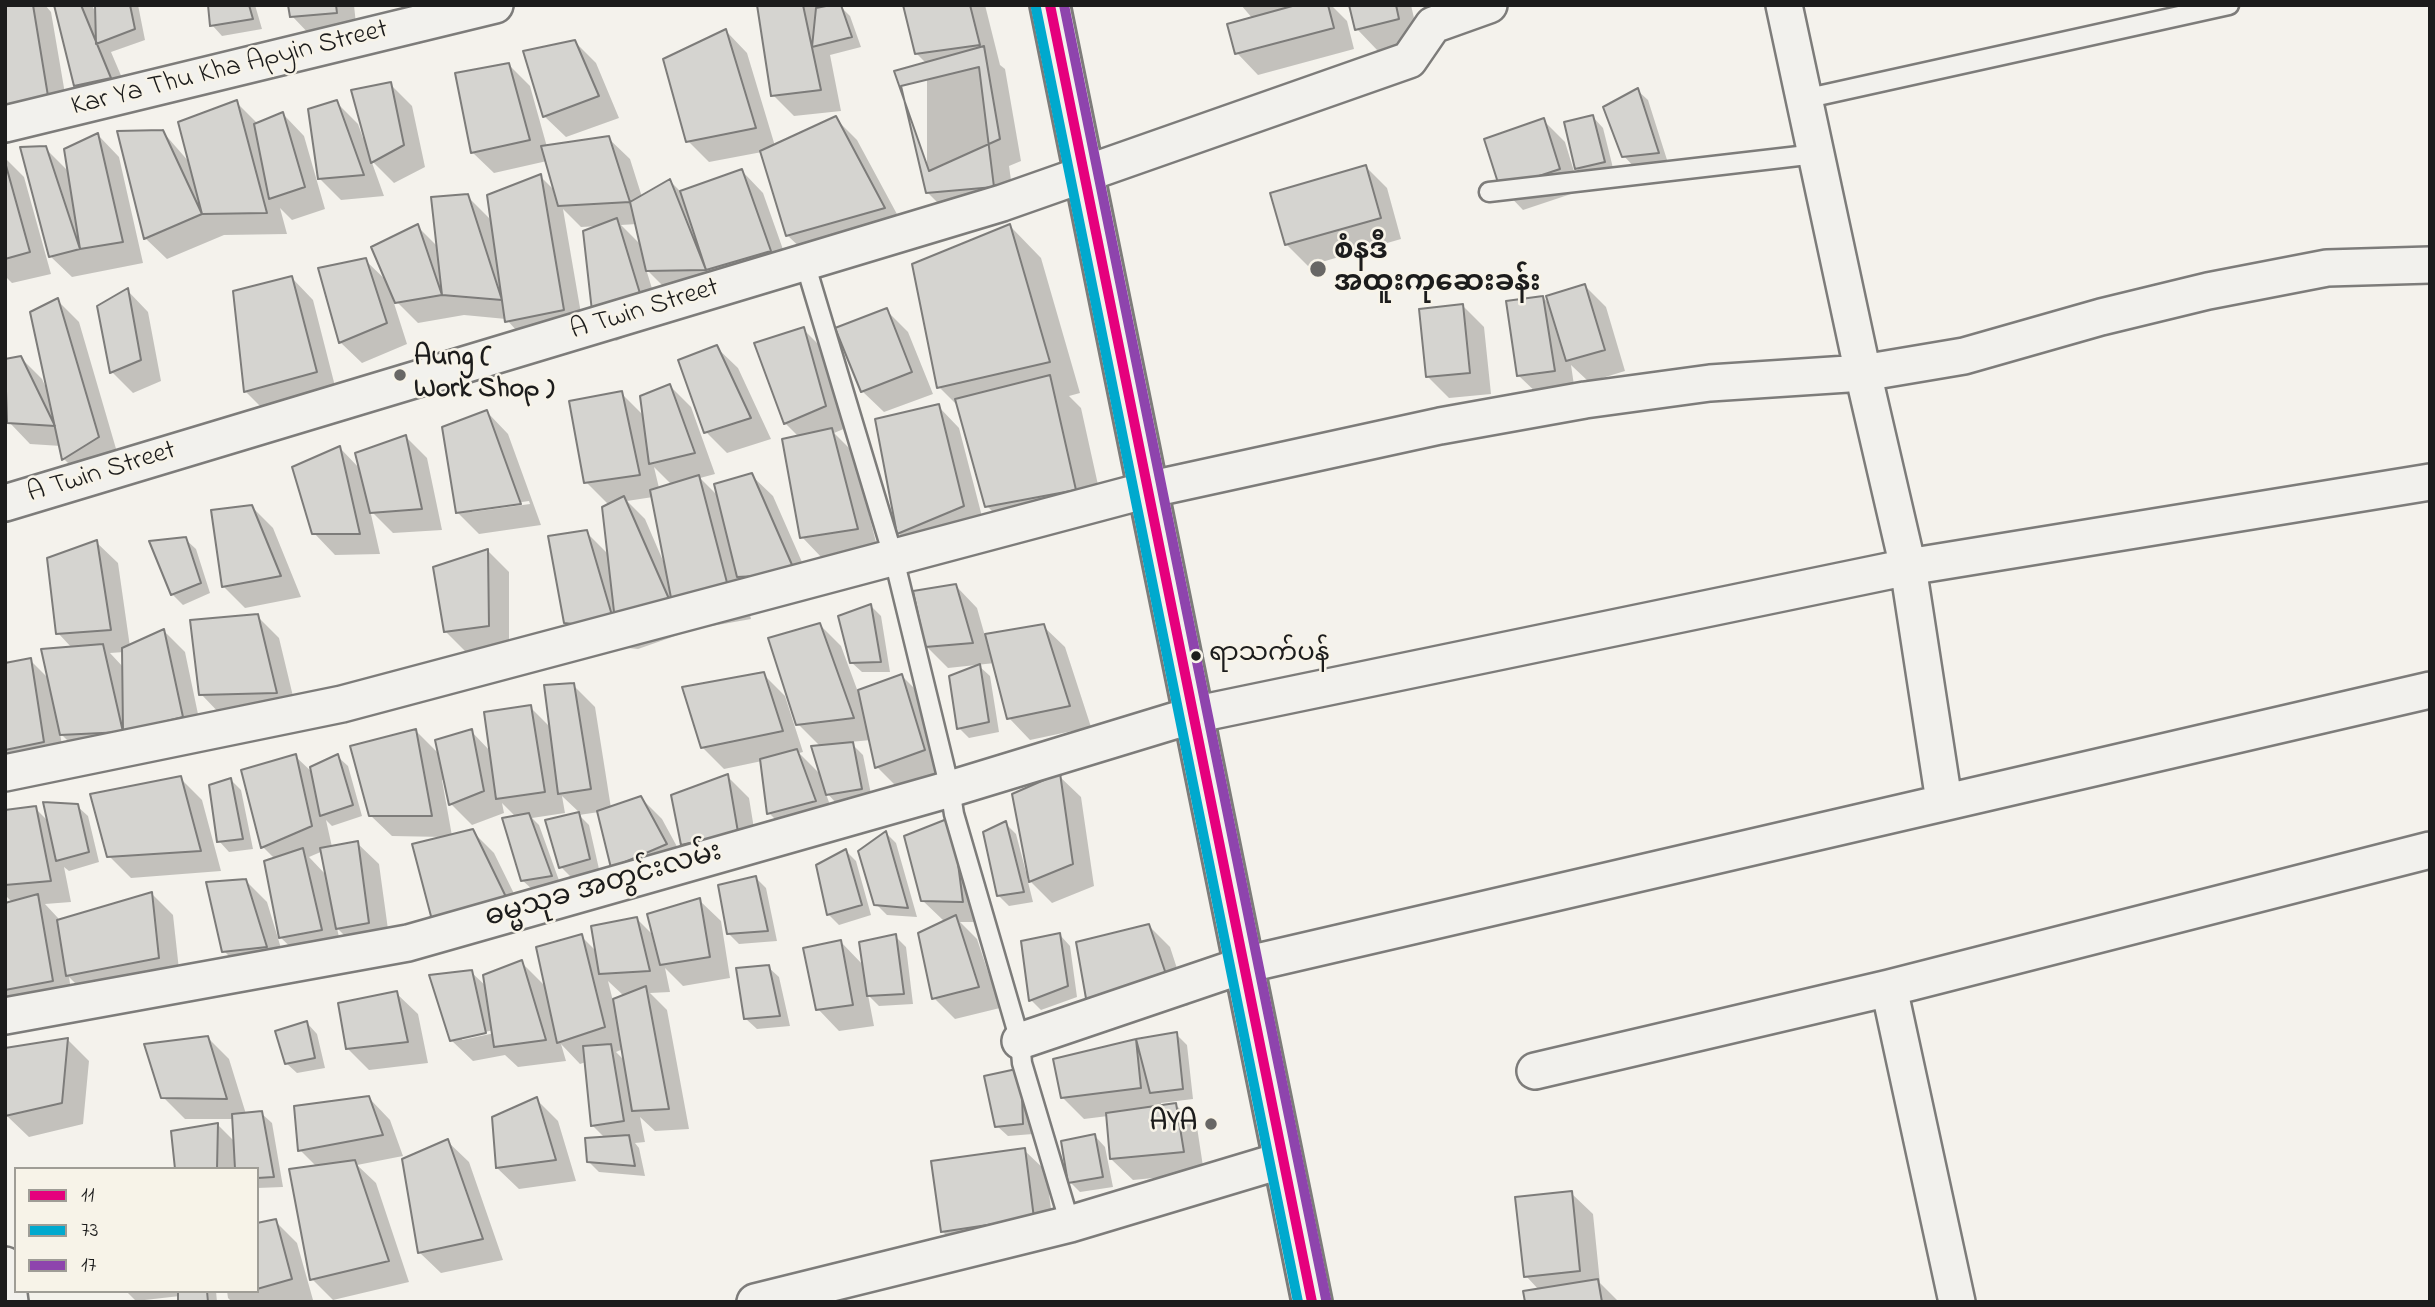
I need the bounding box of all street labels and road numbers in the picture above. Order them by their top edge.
street label: Kar Ya Thu Kha Apyin Street [68,14,392,126]
street label: A Twin Street [567,273,723,349]
street label: A Twin Street [24,436,180,512]
street label: ဓမ္မသုခ အတွင်းလမ်း [482,837,726,937]

